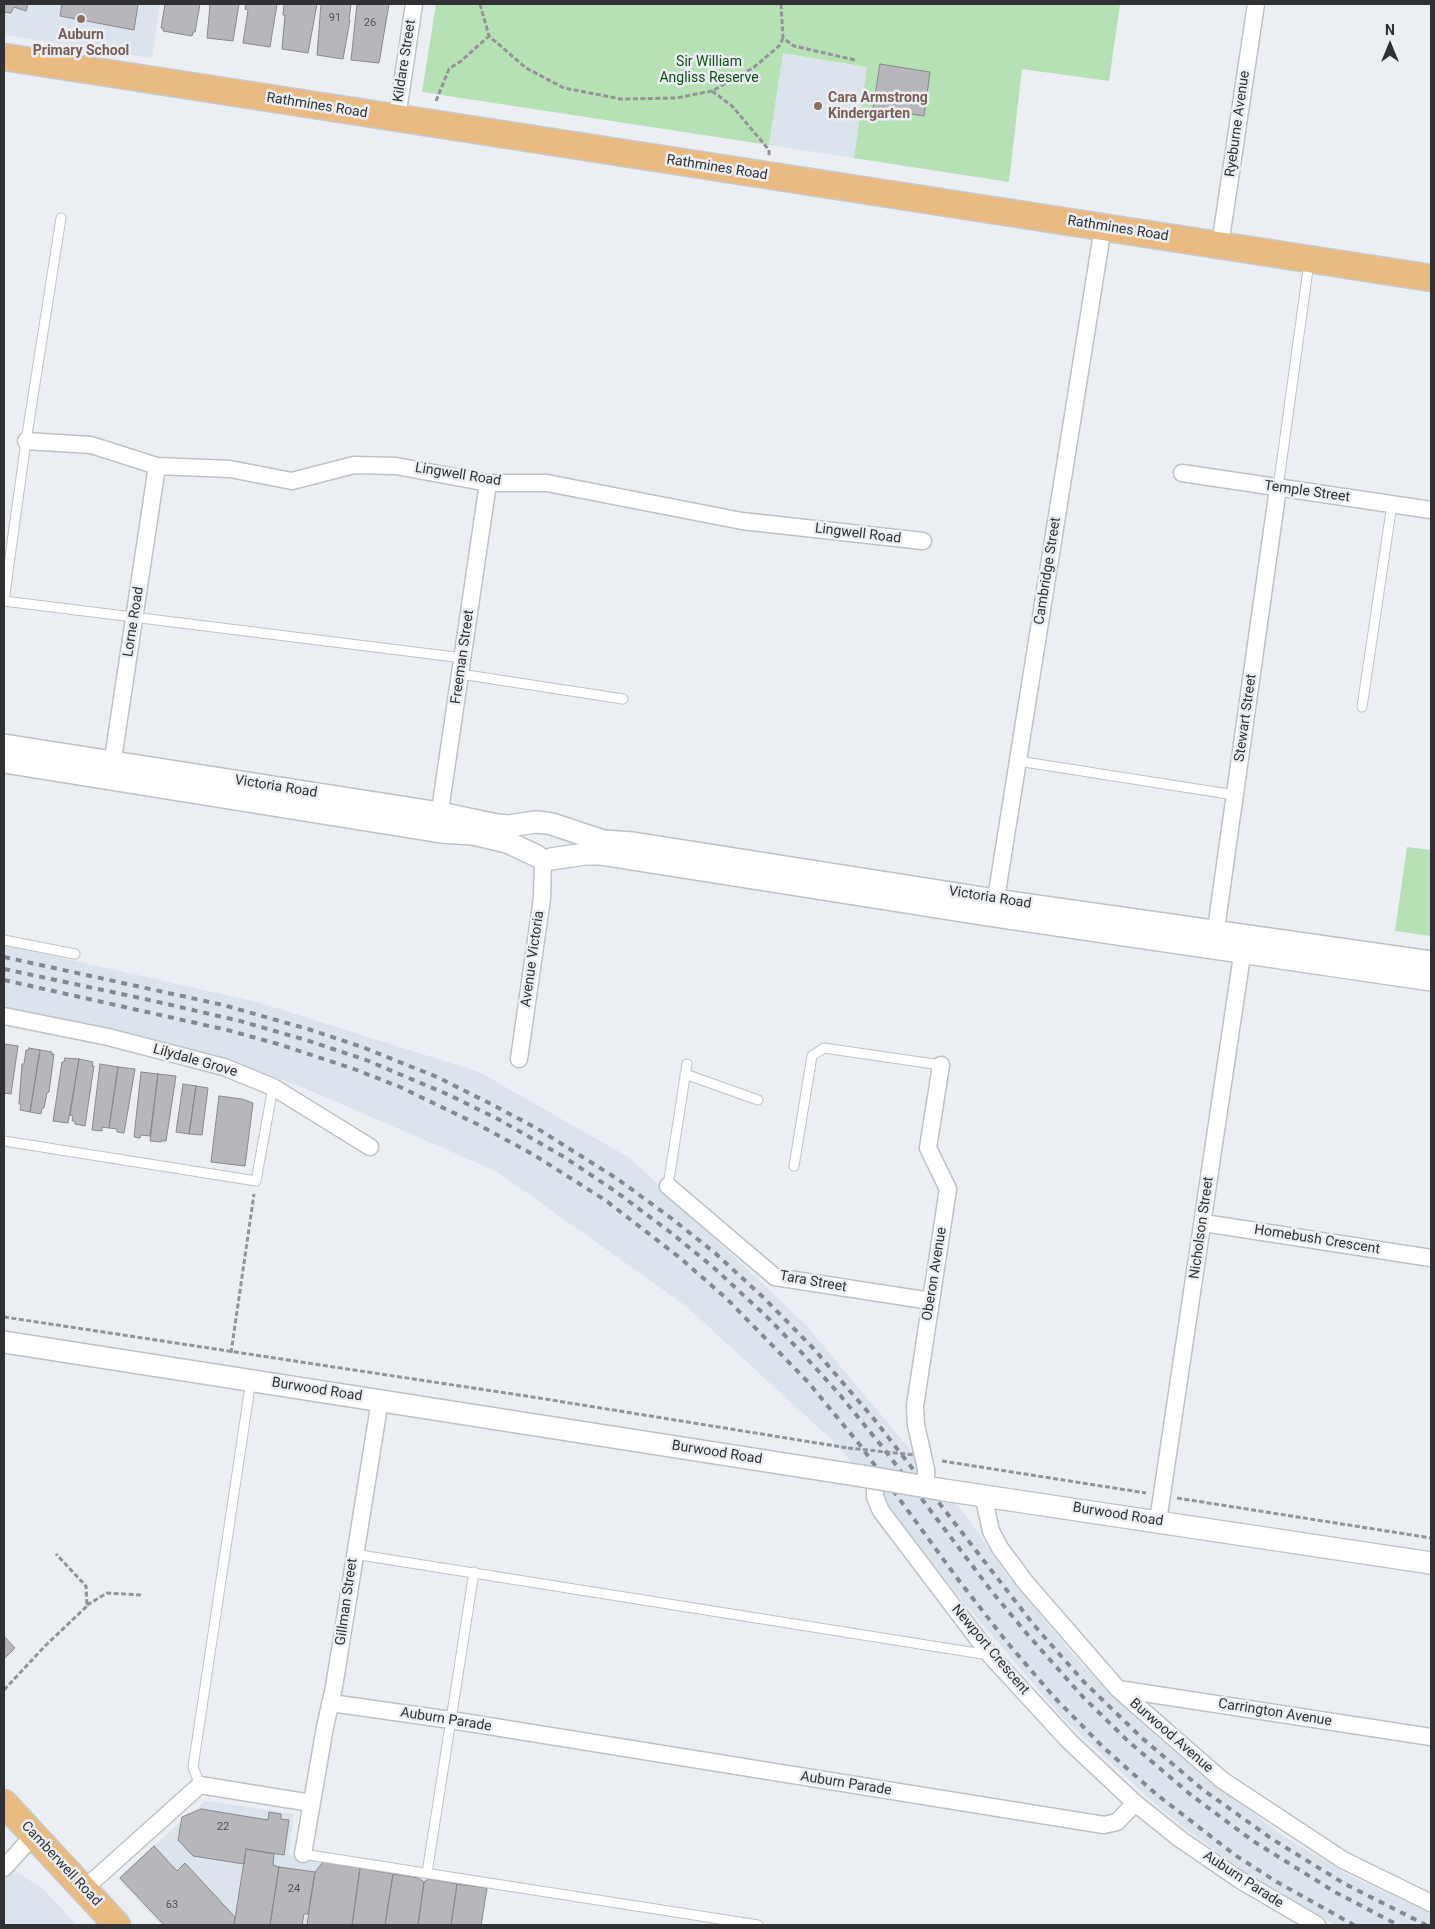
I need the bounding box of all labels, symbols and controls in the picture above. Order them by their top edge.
house number: 91 [329,11,341,25]
marker: Auburn Primary School [75,13,87,25]
house number: 26 [364,16,376,30]
street label: Kildare Street [390,18,420,104]
north arrow [1365,20,1415,70]
text: N [1385,22,1395,38]
place label: Auburn Primary School [33,27,129,59]
park label: Sir William Angliss Reserve [659,54,759,86]
street label: Ryeburne Avenue [1222,70,1254,178]
street label: Rathmines Road [265,90,369,122]
place label: Cara Armstrong Kindergarten [828,90,928,122]
marker: Cara Armstrong Kindergarten [812,100,824,112]
street label: Rathmines Road [665,152,769,184]
street label: Rathmines Road [1066,213,1170,245]
street label: Lingwell Road [414,460,502,490]
street label: Temple Street [1263,478,1351,506]
street label: Cambridge Street [1031,516,1065,626]
street label: Lingwell Road [814,520,902,548]
street label: Lorne Road [120,586,148,658]
street label: Freeman Street [448,609,478,705]
street label: Stewart Street [1232,673,1260,763]
street label: Victoria Road [233,772,319,802]
street label: Victoria Road [947,883,1033,913]
street label: Avenue Victoria [518,910,548,1008]
street label: Lilydale Grove [151,1041,239,1081]
street label: Nicholson Street [1187,1176,1217,1280]
street label: Homebush Crescent [1253,1222,1381,1258]
street label: Oberon Avenue [919,1226,951,1322]
street label: Tara Street [778,1268,848,1296]
street label: Burwood Road [271,1375,363,1405]
street label: Burwood Road [671,1438,763,1468]
street label: Burwood Road [1072,1500,1164,1530]
street label: Gillman Street [333,1557,361,1647]
street label: Newport Crescent [947,1602,1033,1698]
street label: Burwood Avenue [1126,1695,1216,1777]
street label: Carrington Avenue [1217,1696,1333,1730]
street label: Auburn Parade [399,1705,493,1735]
street label: Auburn Parade [799,1769,893,1799]
street label: Camberwell Road [18,1818,104,1910]
house number: 22 [217,1820,229,1834]
street label: Auburn Parade [1200,1848,1286,1912]
house number: 24 [288,1882,300,1896]
house number: 63 [166,1898,178,1912]

